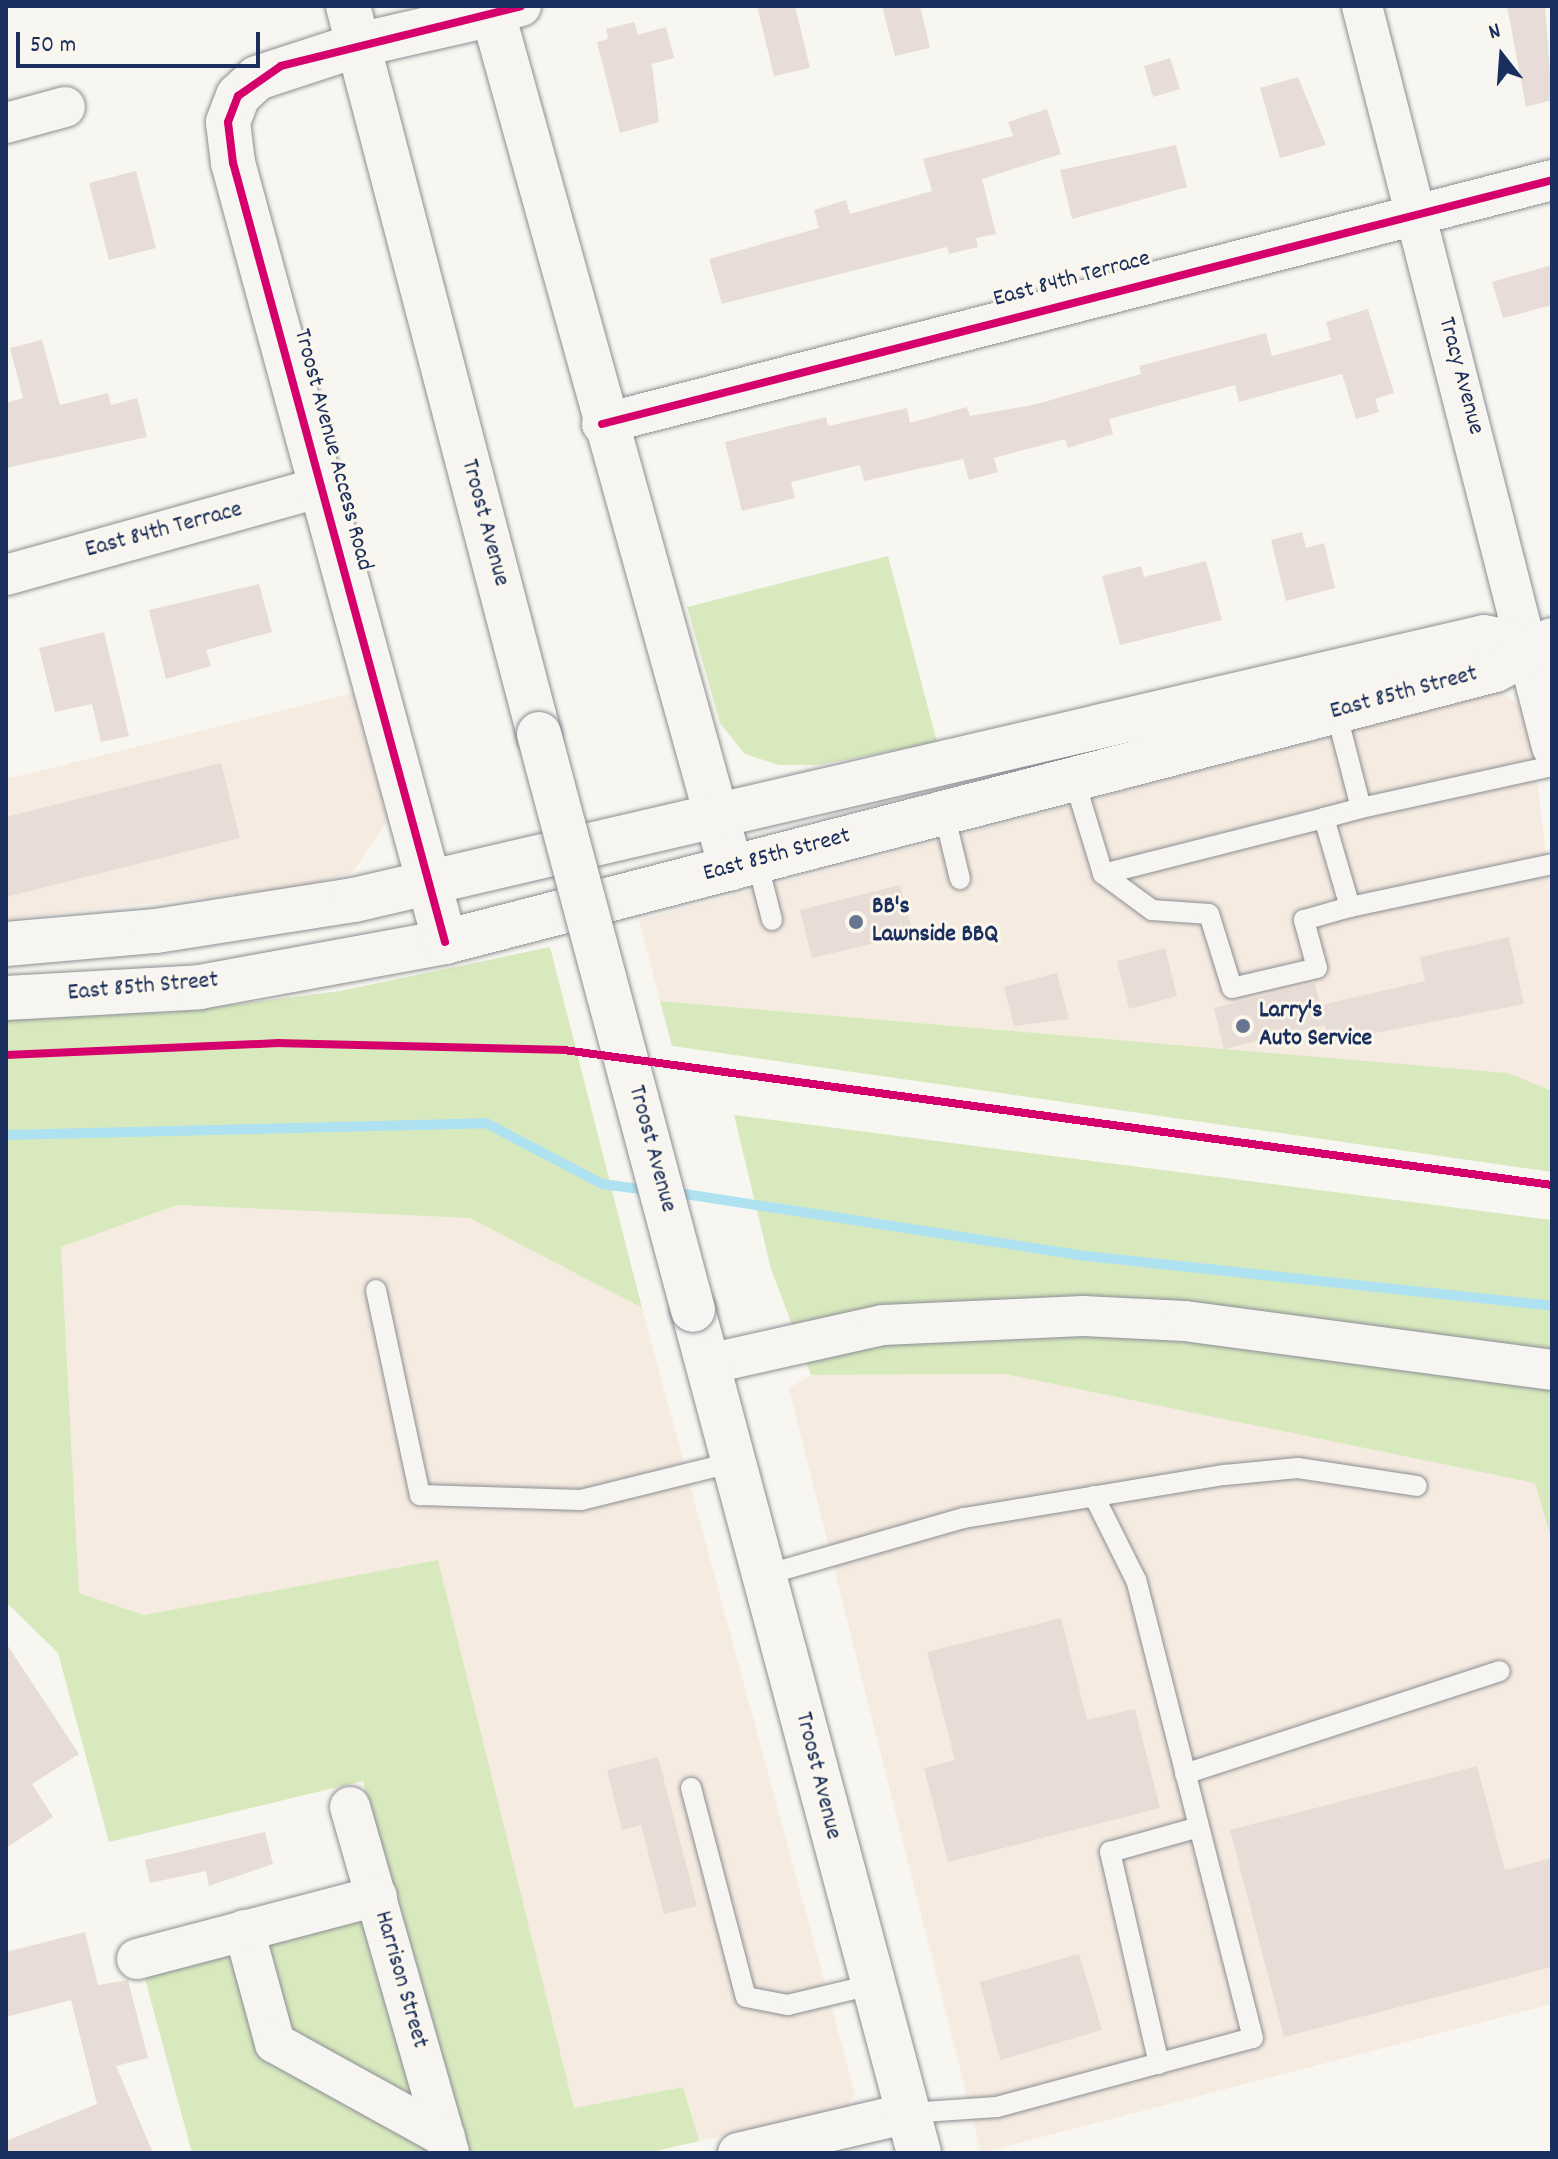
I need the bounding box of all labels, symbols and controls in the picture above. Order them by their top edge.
scale bar [20,16,264,66]
north arrow [1462,16,1542,96]
text: N [1485,16,1505,49]
text: 50 m [30,29,76,63]
street label: East 84th Terrace [991,245,1153,315]
street label: Tracy Avenue [1431,314,1489,438]
street label: Troost Avenue Access Road [286,326,378,574]
street label: Troost Avenue [453,456,515,590]
street label: East 84th Terrace [83,496,245,566]
street label: East 85th Street [1327,661,1481,727]
street label: East 85th Street [700,823,854,889]
place label: BB's Lawnside BBQ [872,894,998,950]
marker: BB's Lawnside BBQ [847,913,865,931]
street label: East 85th Street [67,967,219,1009]
place label: Larry's Auto Service [1259,998,1372,1054]
marker: Larry's Auto Service [1234,1017,1252,1035]
street label: Troost Avenue [620,1082,682,1216]
street label: Troost Avenue [787,1709,847,1843]
street label: Harrison Street [367,1908,433,2052]

